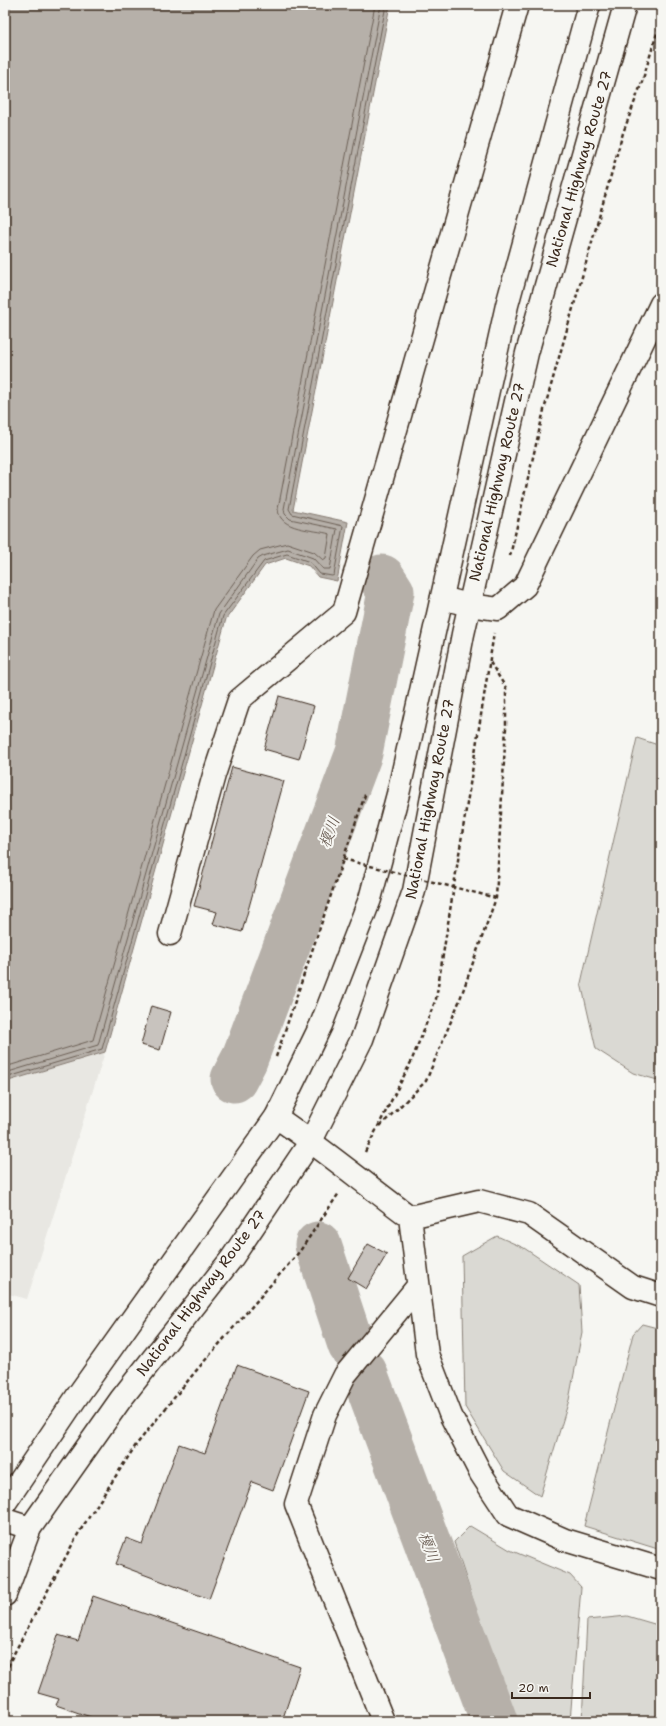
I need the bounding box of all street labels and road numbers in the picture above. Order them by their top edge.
street label: National Highway Route 27 [541,68,617,270]
street label: National Highway Route 27 [464,381,530,583]
street label: National Highway Route 27 [401,697,459,901]
street label: National Highway Route 27 [132,1206,270,1380]

